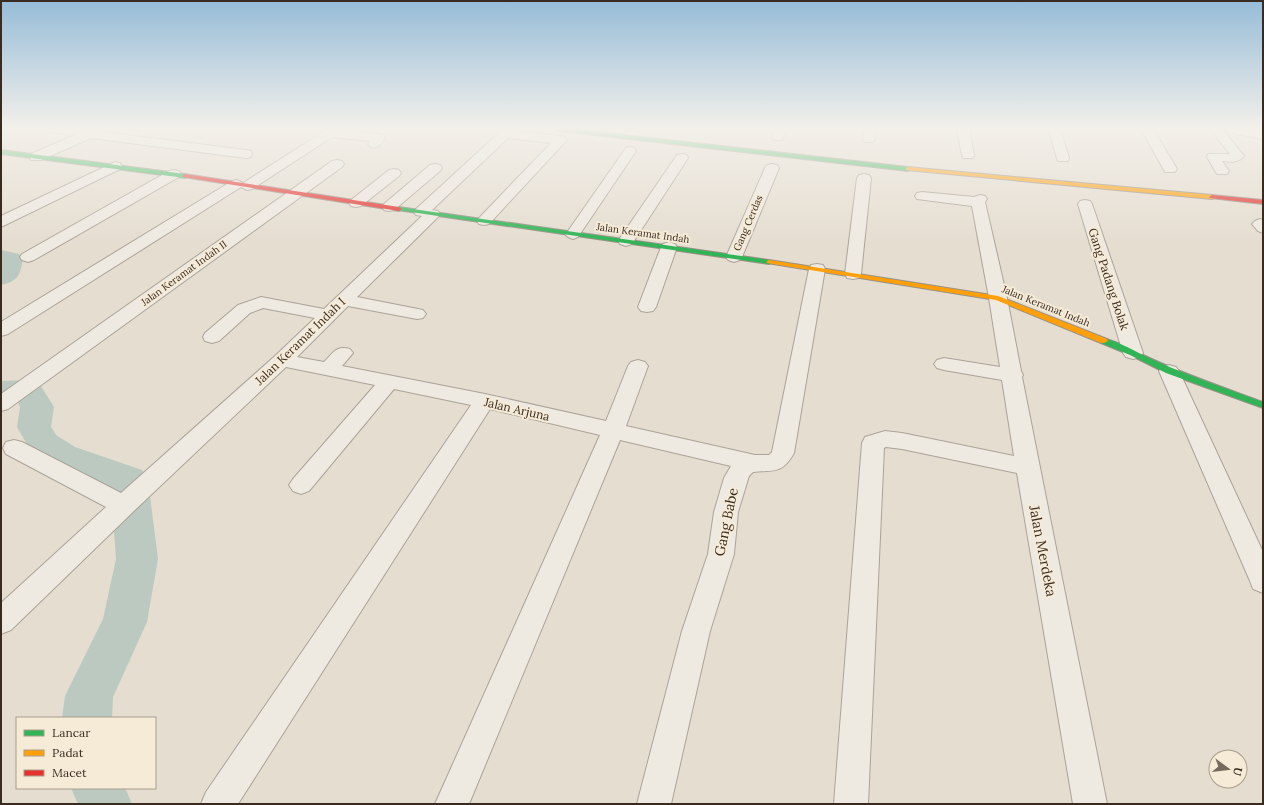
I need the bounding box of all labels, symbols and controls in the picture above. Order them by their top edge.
street label: Gang Cerdas [730,193,766,253]
street label: Jalan Keramat Indah [595,220,690,246]
street label: Gang Padang Bolak [1085,226,1133,333]
street label: Jalan Keramat Indah II [138,237,230,309]
street label: Jalan Keramat Indah [999,282,1092,330]
street label: Jalan Keramat Indah I [251,294,348,389]
street label: Jalan Arjuna [482,394,551,424]
street label: Gang Babe [710,486,742,558]
street label: Jalan Merdeka [1025,503,1061,598]
legend [16,717,156,789]
text: Lancar [52,725,91,740]
text: Padat [52,745,84,760]
north arrow [1208,749,1248,789]
text: Macet [52,765,87,780]
text: U [1230,766,1246,778]

